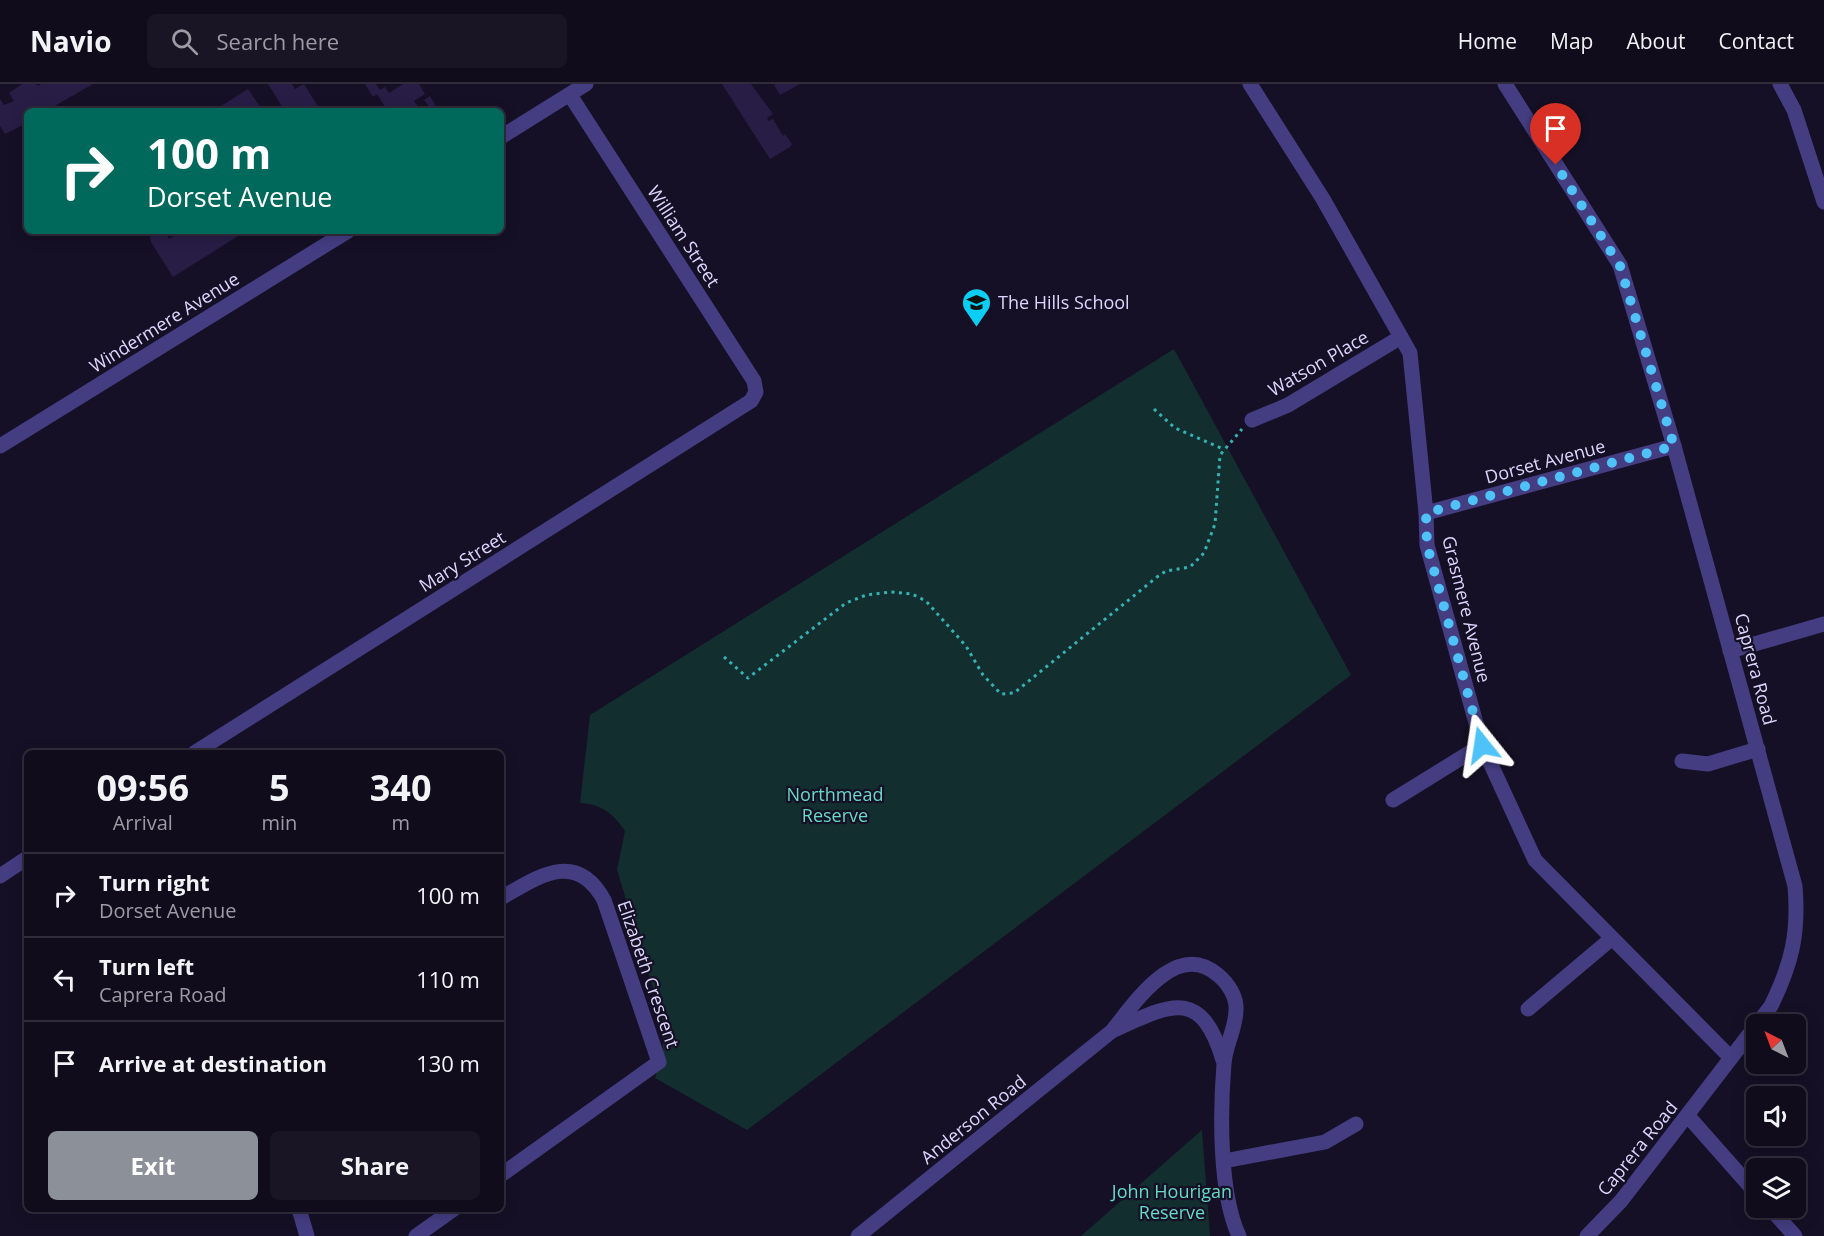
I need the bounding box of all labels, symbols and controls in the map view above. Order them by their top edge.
search box [147,14,567,68]
text: Navio [30,22,111,60]
icon: search [168,25,201,58]
text: Search here [216,26,339,56]
text: Home [1458,27,1517,55]
text: Map [1550,27,1593,55]
text: About [1626,27,1686,55]
text: Contact [1719,27,1794,55]
pin [1530,103,1581,165]
icon: arrive [1539,112,1572,145]
text: 100 m [147,124,271,181]
icon: right [48,132,126,210]
text: Dorset Avenue [147,178,333,215]
street label: William Street [642,181,726,291]
street label: Windermere Avenue [85,266,243,378]
school or university icon: The Hills School [961,286,993,328]
place label: The Hills School [998,290,1130,314]
street label: Watson Place [1263,325,1373,401]
street label: Dorset Avenue [1482,433,1608,489]
street label: Mary Street [414,525,510,597]
street label: Grasmere Avenue [1437,533,1497,685]
street label: Caprera Road [1730,610,1782,728]
position arrow [1450,713,1514,777]
text: 09:56 [96,763,189,812]
text: 5 [269,763,290,812]
text: 340 [370,763,432,812]
park label: Northmead Reserve [787,782,883,827]
text: Arrival [113,809,173,836]
text: min [261,809,297,836]
text: m [391,809,410,836]
text: Turn right [99,867,210,897]
icon: right [48,879,81,912]
text: 100 m [416,880,480,910]
text: Dorset Avenue [99,897,236,924]
street label: Elizabeth Crescent [613,897,685,1051]
text: Turn left [99,951,194,981]
icon: left [48,963,81,996]
text: 110 m [416,964,480,994]
text: Caprera Road [99,981,227,1008]
north arrow [1746,1014,1806,1074]
map controls [1746,1014,1806,1218]
icon: arrive [48,1047,81,1080]
text: Arrive at destination [99,1048,327,1078]
text: 130 m [416,1048,480,1078]
street label: Anderson Road [915,1069,1031,1169]
button: sound [1746,1086,1806,1146]
street label: Caprera Road [1592,1096,1682,1200]
button: Exit [48,1131,258,1200]
button: Share [270,1131,480,1200]
button: layers [1746,1158,1806,1218]
park label: John Hourigan Reserve [1110,1179,1232,1224]

